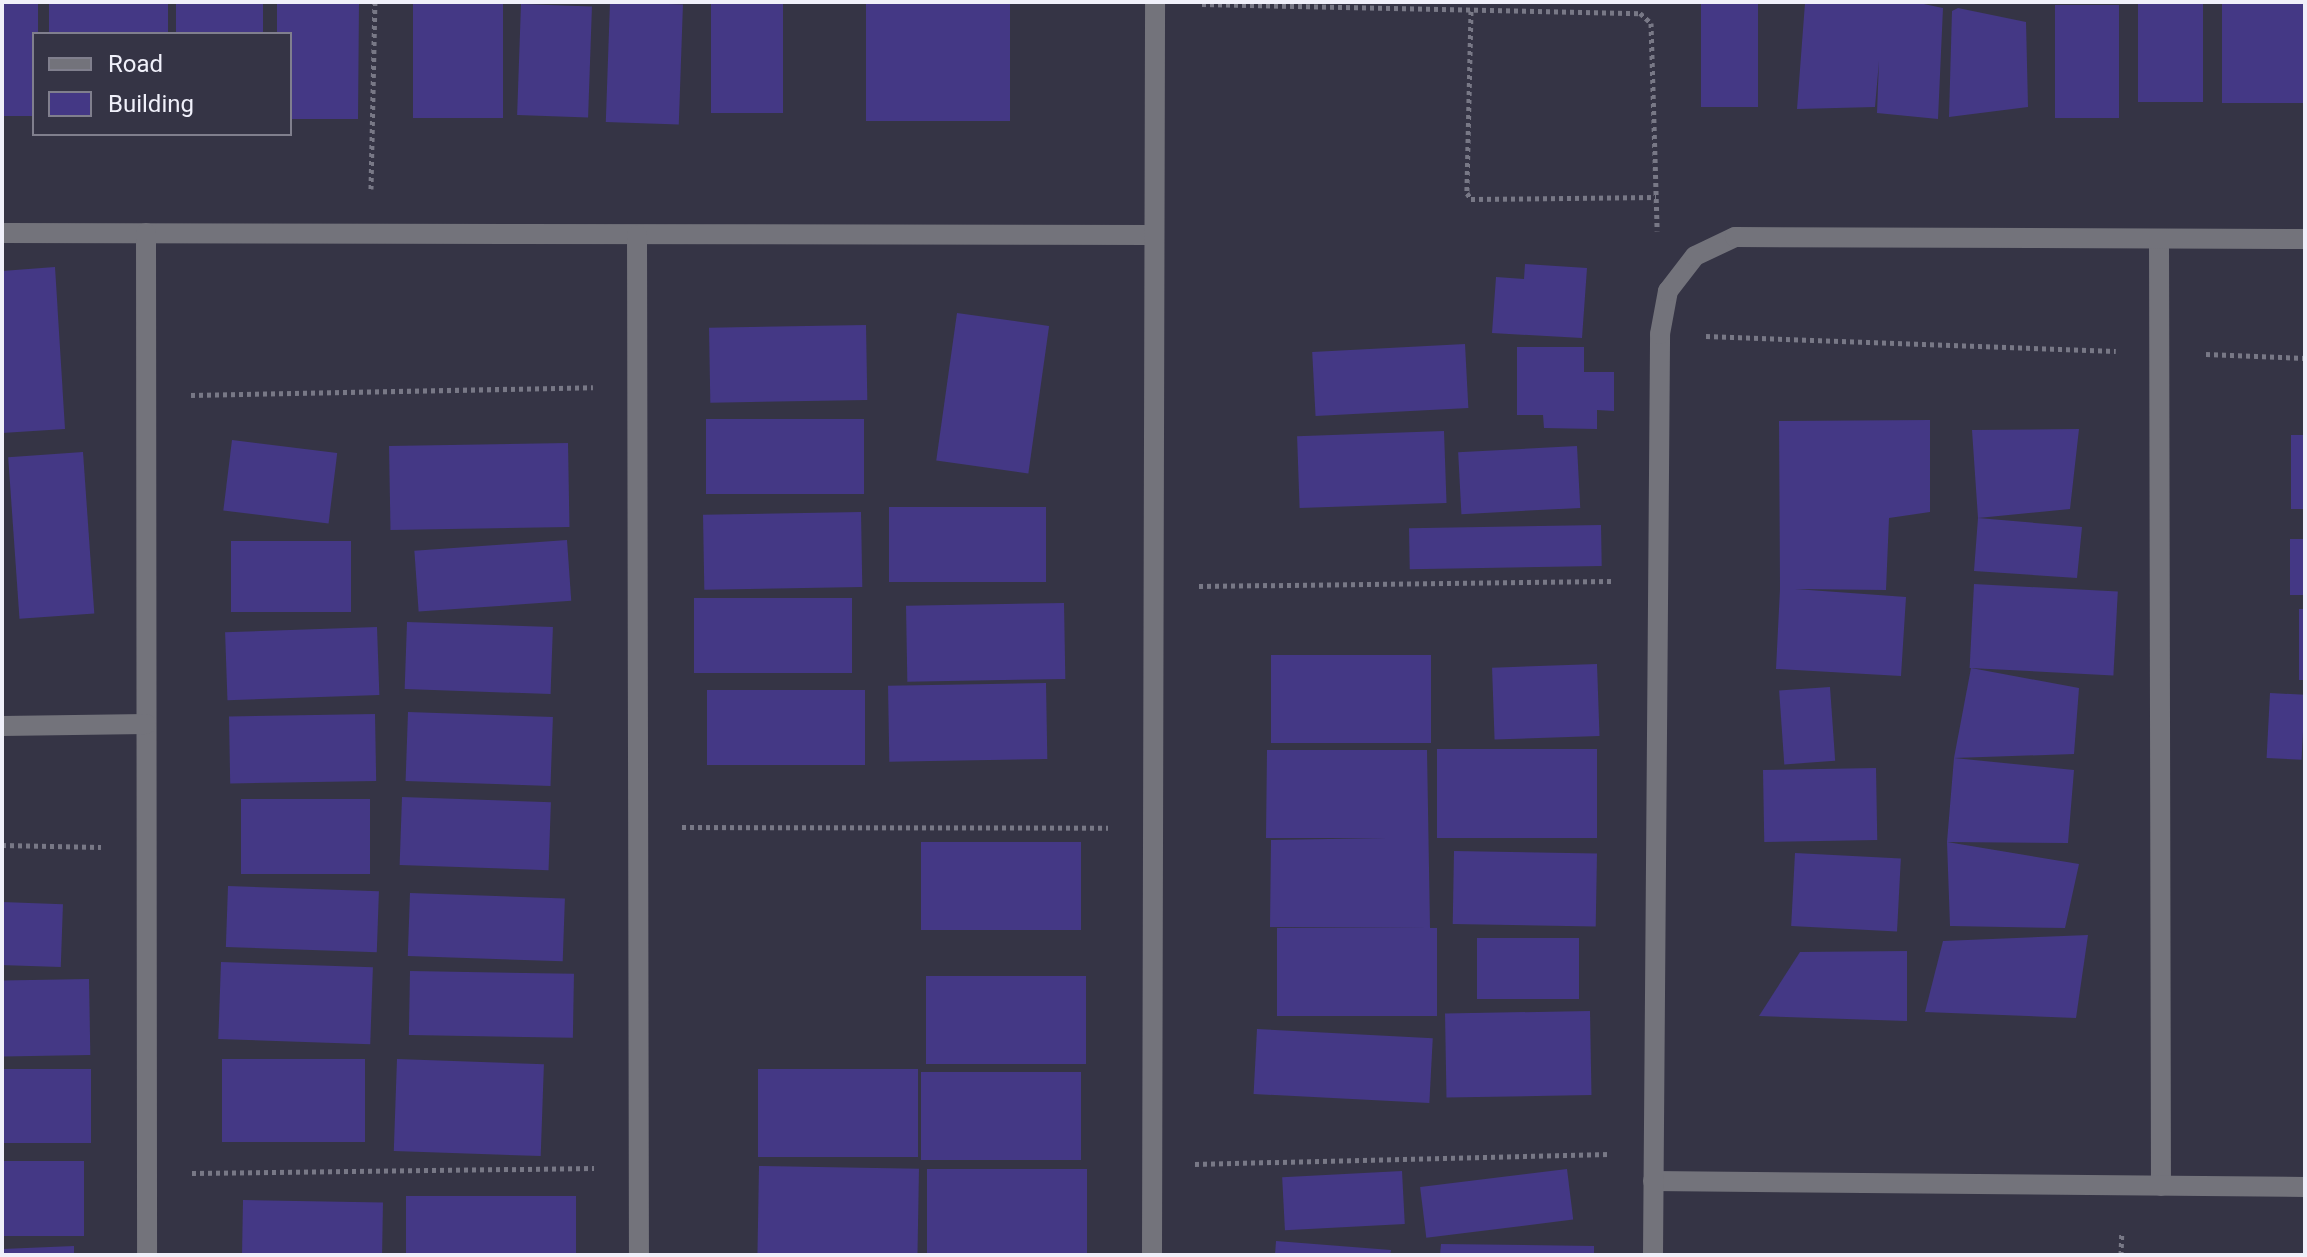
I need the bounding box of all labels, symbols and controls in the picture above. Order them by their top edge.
legend [32,32,292,136]
text: Road [108,50,163,78]
text: Building [108,90,194,118]

